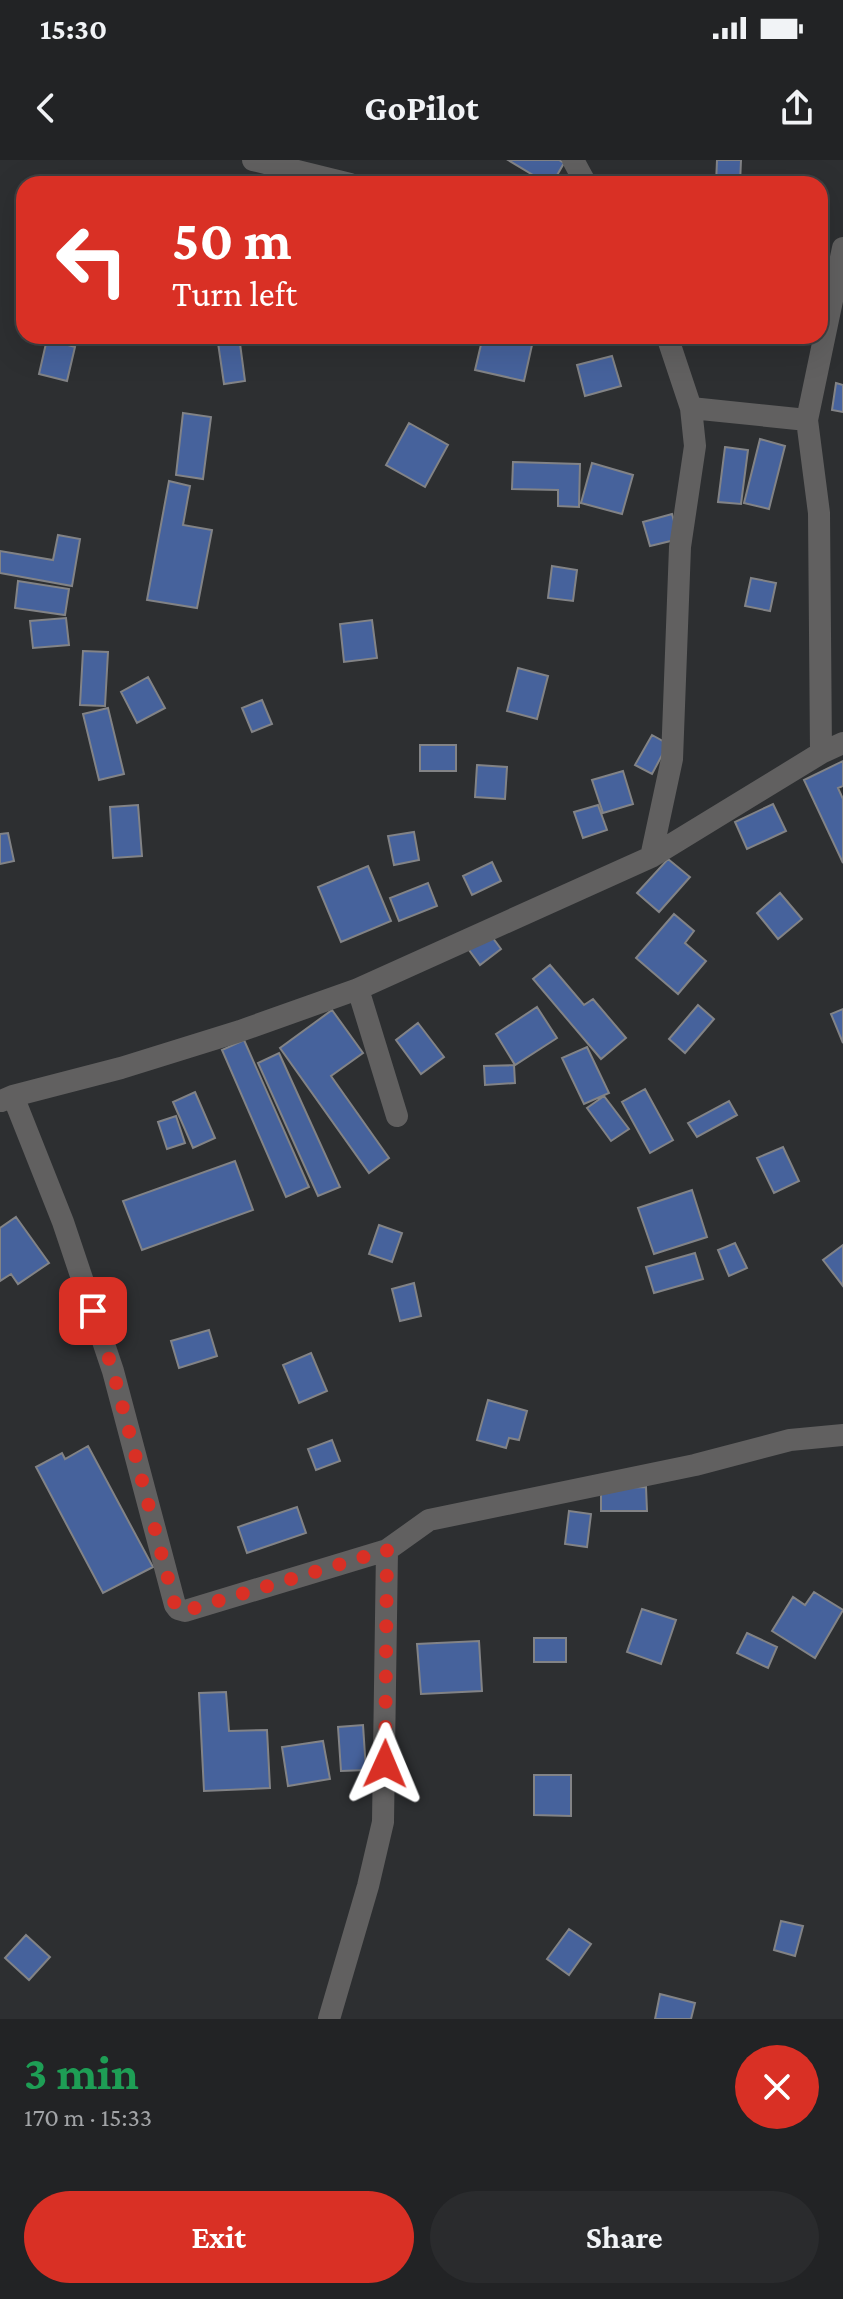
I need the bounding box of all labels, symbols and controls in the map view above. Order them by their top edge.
text: 15:30 [40,12,107,45]
icon: back [24,86,68,130]
icon: share [775,86,819,130]
text: GoPilot [364,88,479,128]
icon: left [40,208,144,312]
text: 50 m [172,209,292,271]
text: Turn left [172,274,297,314]
pin [59,1277,127,1345]
icon: arrive [71,1289,115,1333]
position arrow [343,1722,427,1806]
button: close [735,2045,819,2129]
text: 3 min [24,2046,139,2099]
text: 170 m · 15:33 [24,2103,152,2132]
button: Exit [24,2191,414,2283]
button: Share [430,2191,819,2283]

